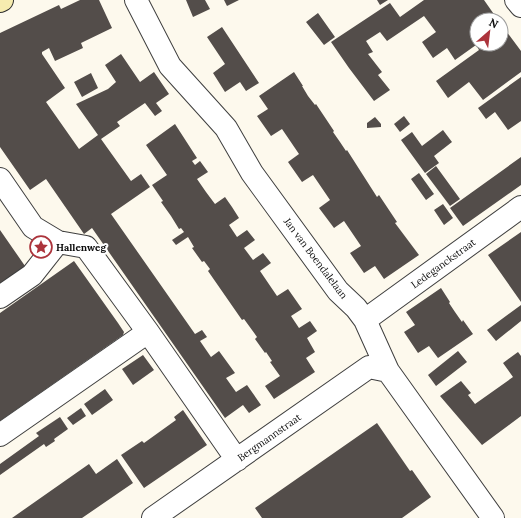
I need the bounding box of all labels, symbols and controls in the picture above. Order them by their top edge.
north arrow [469,12,509,52]
text: N [487,15,501,32]
street label: Jan van Boendalelaan [280,214,350,301]
place icon: Hallenweg [28,234,54,260]
street label: Ledeganckstraat [408,235,478,291]
place label: Hallenweg [56,241,106,254]
street label: Bergmannstraat [235,411,304,464]

